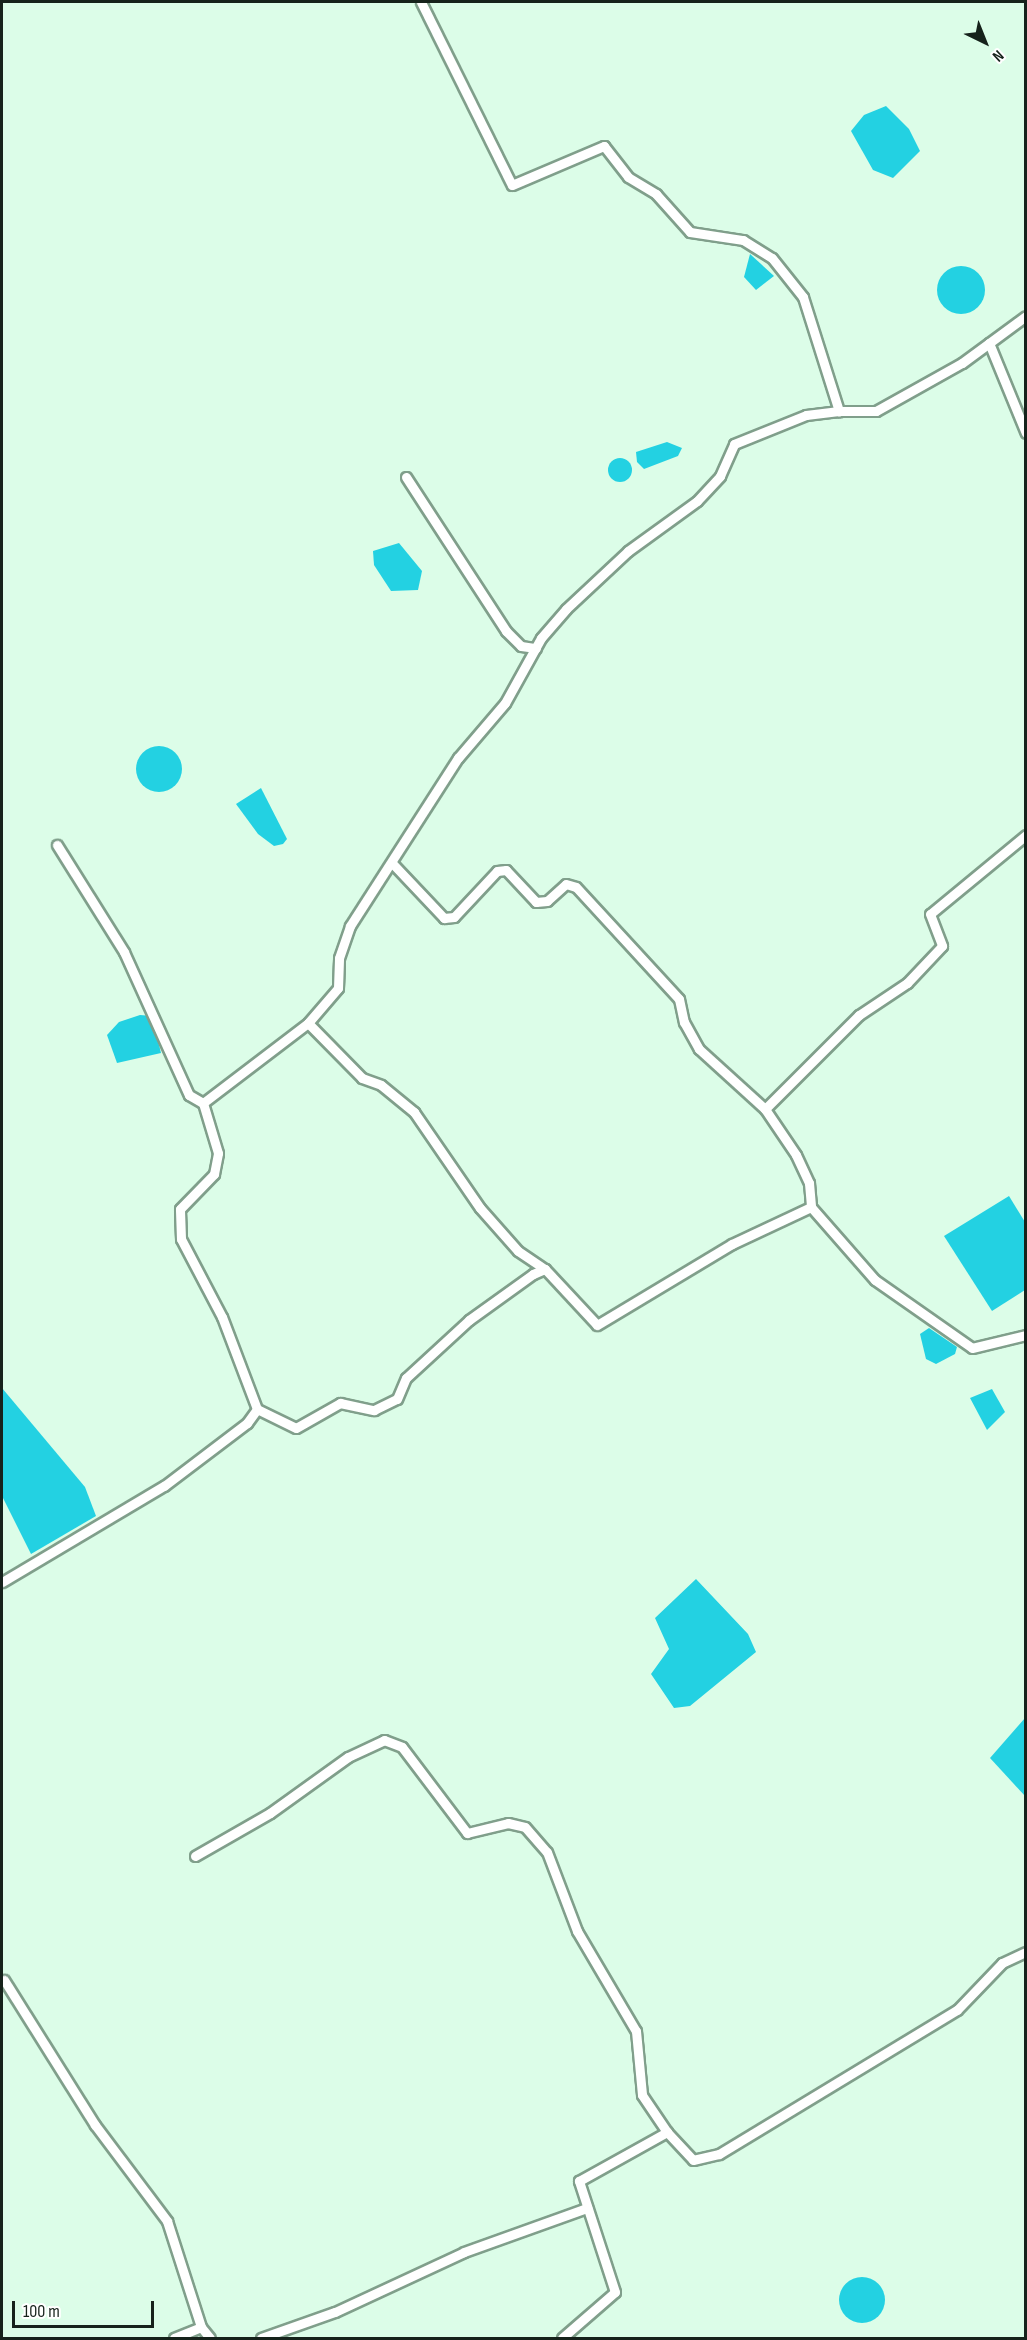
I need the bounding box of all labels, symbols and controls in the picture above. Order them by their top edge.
north arrow [955,12,1015,72]
text: N [988,46,1007,65]
scale bar [15,2289,158,2327]
text: 100 m [23,2301,60,2322]

